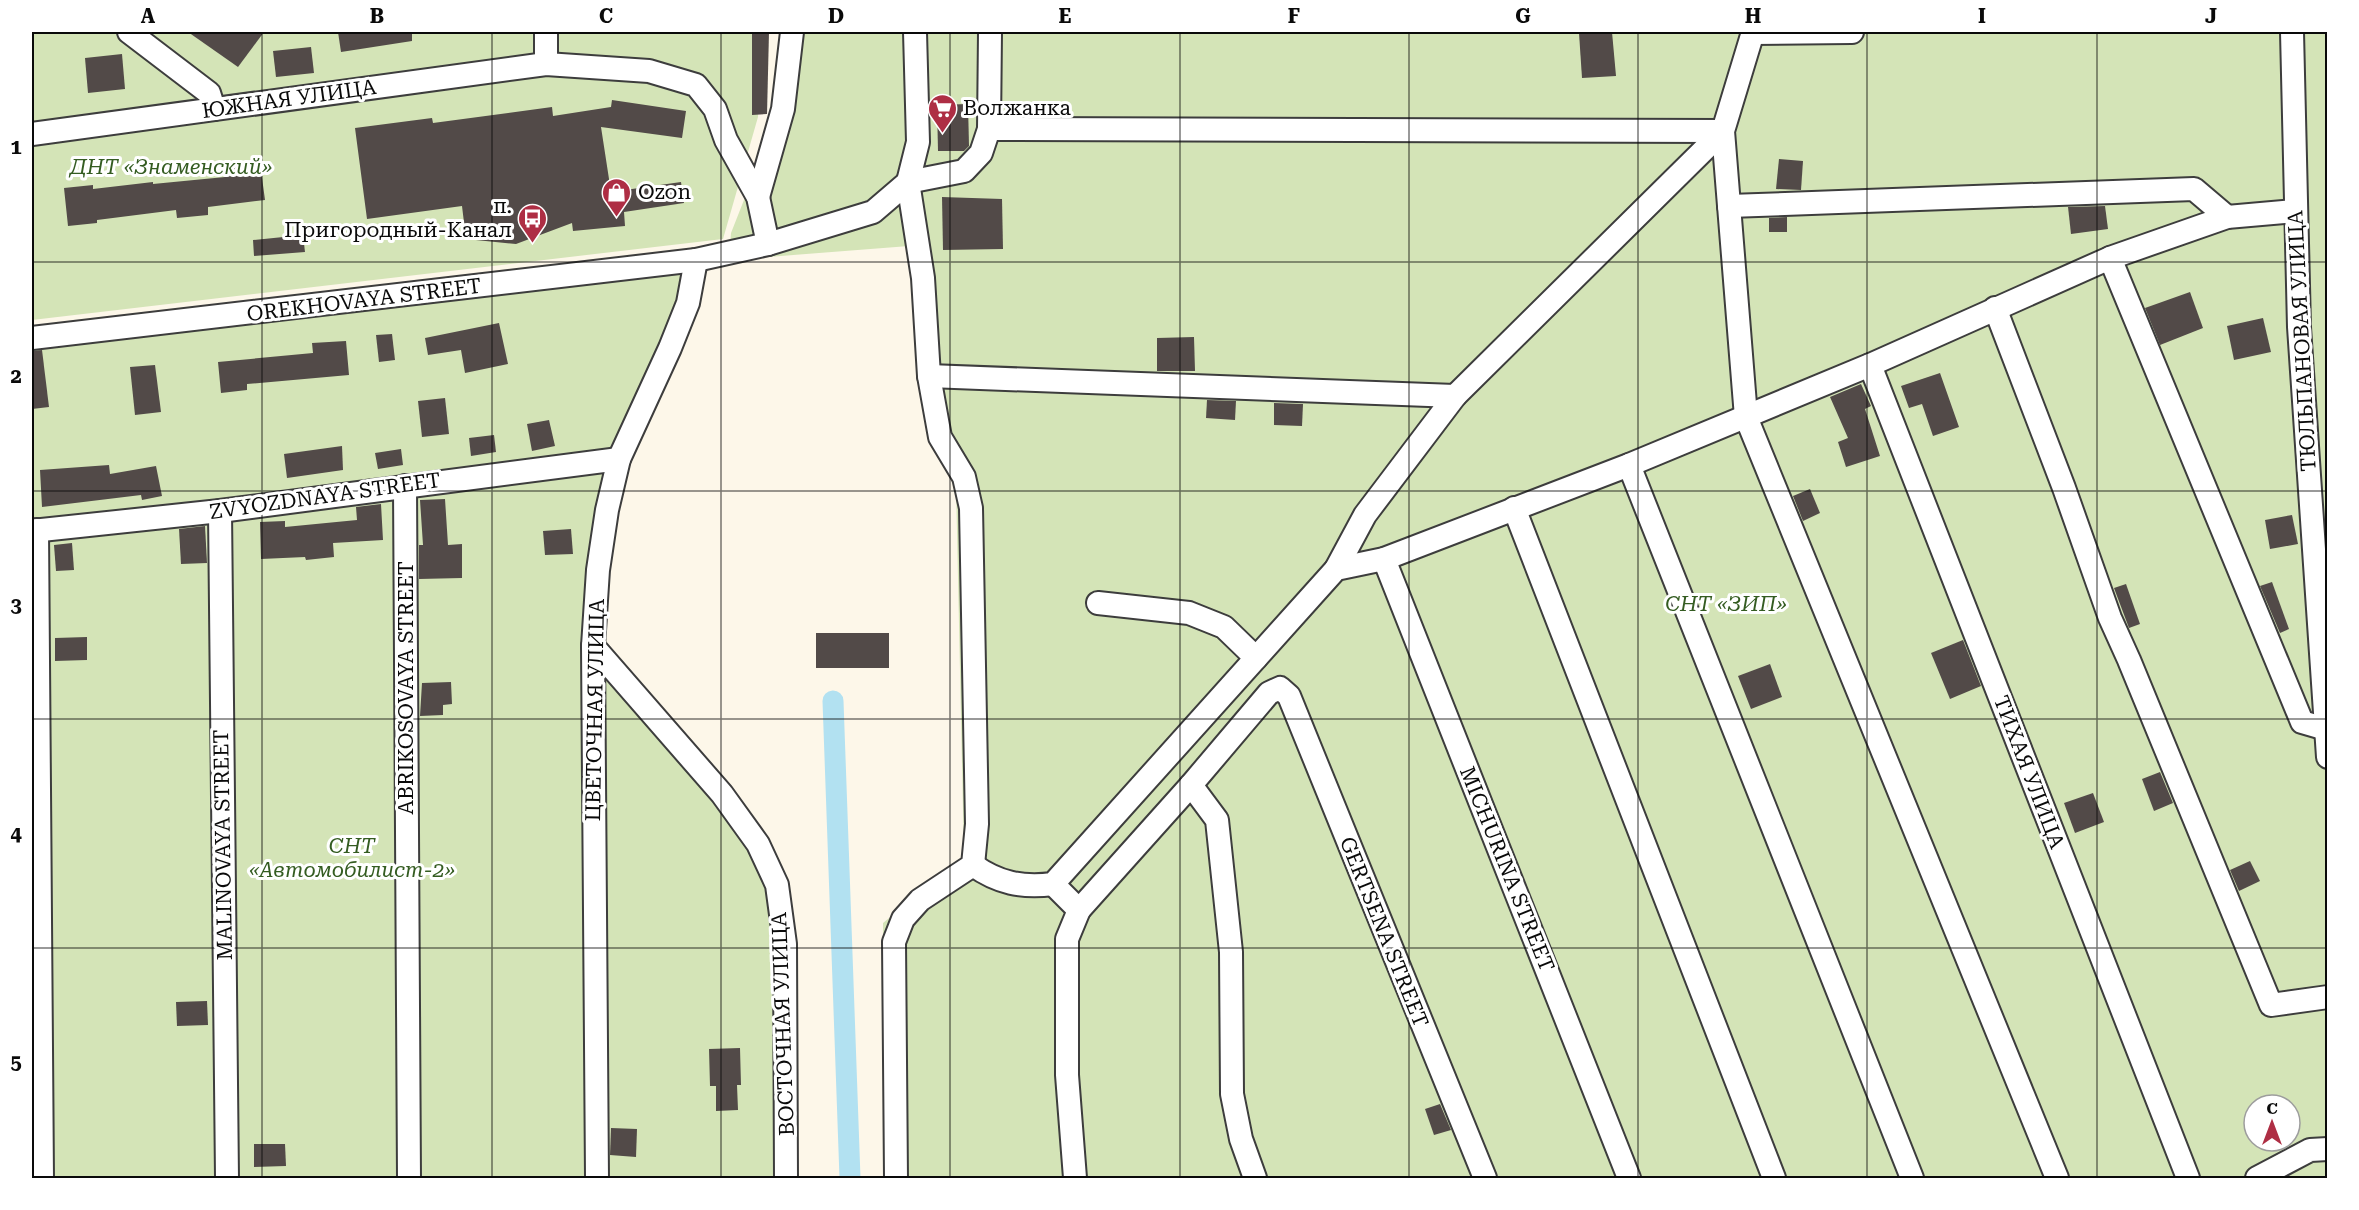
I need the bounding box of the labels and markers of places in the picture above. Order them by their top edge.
supermarket icon: Волжанка [926,92,958,134]
place label: Волжанка [963,96,1071,120]
shop icon: Ozon [601,176,633,218]
place label: Ozon [638,180,691,204]
place label: п. Пригородный-Канал [284,194,512,242]
bus stop icon: п. Пригородный-Канал [517,202,549,244]

